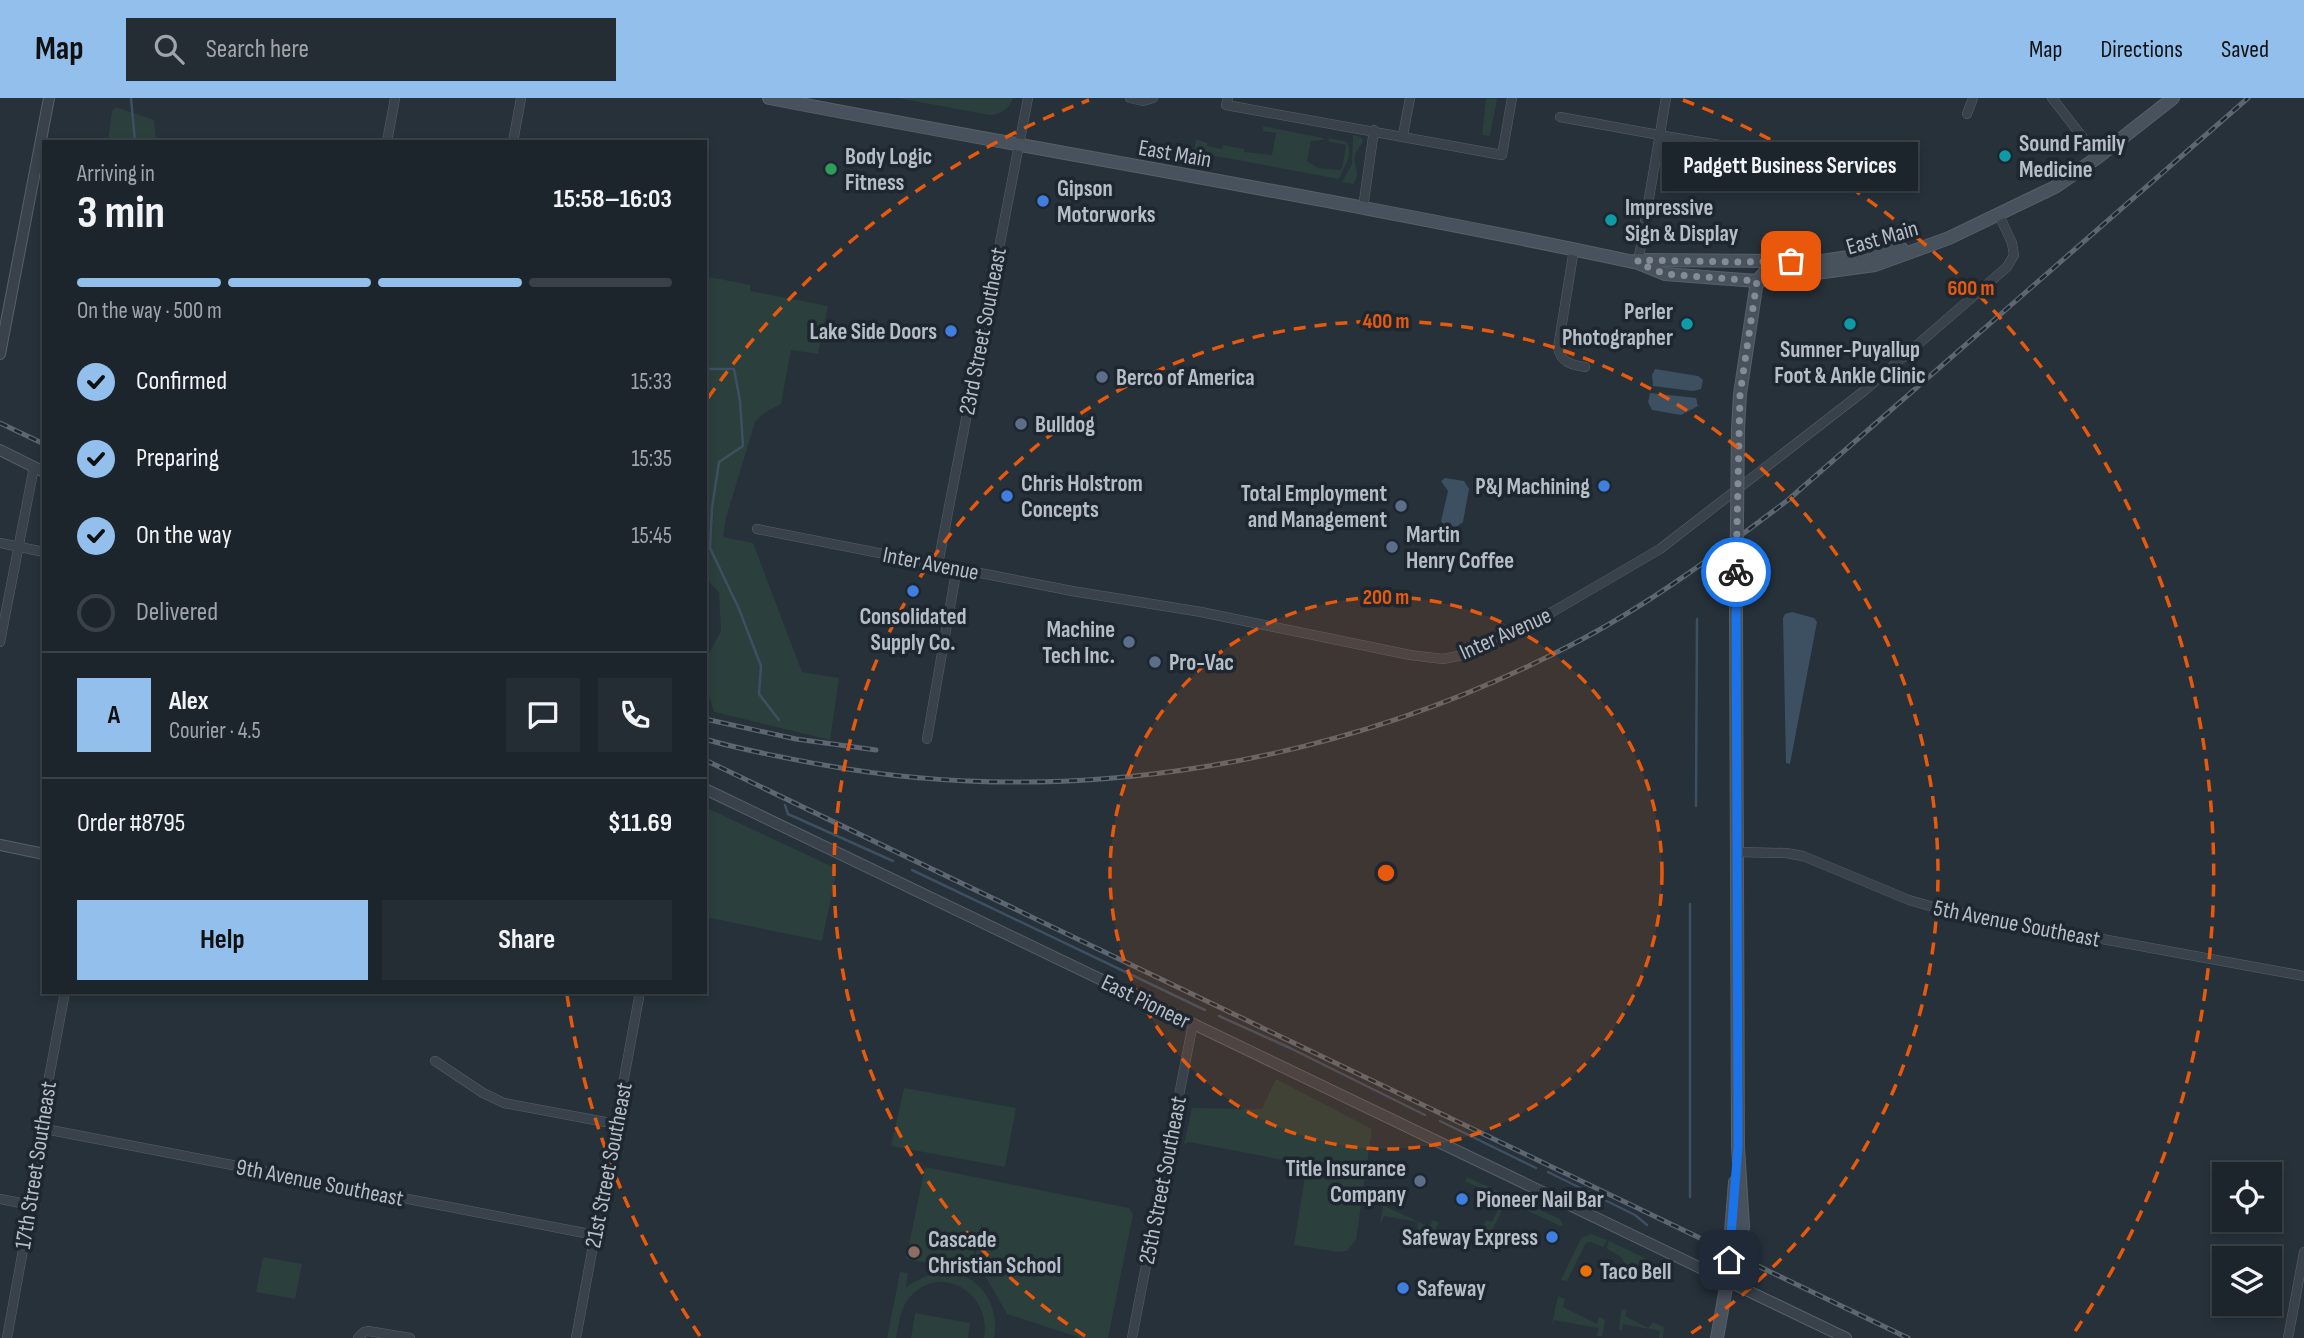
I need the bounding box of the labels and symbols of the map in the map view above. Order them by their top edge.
place label: Sound Family Medicine [2019,130,2126,184]
street label: East Main [1136,134,1213,174]
callout: Padgett Business Services [1663,142,1919,191]
place label: Body Logic Fitness [845,143,932,197]
marker: Sound Family Medicine [1997,148,2013,164]
marker: Body Logic Fitness [823,161,839,177]
place label: Gipson Motorworks [1057,175,1156,229]
marker: Gipson Motorworks [1035,193,1051,209]
place label: Impressive Sign & Display [1625,194,1739,248]
marker: Impressive Sign & Display [1603,212,1619,228]
street label: East Main [1843,214,1921,262]
pin [1761,231,1821,291]
street label: 23rd Street Southeast [953,245,1013,417]
text: 600 m [1947,276,1995,301]
place label: Perler Photographer [1562,298,1673,352]
text: 400 m [1363,309,1409,334]
marker: Perler Photographer [1679,316,1695,332]
marker: Sumner-Puyallup Foot & Ankle Clinic [1842,316,1858,332]
place label: Lake Side Doors [810,318,937,346]
marker: Lake Side Doors [943,323,959,339]
place label: Sumner-Puyallup Foot & Ankle Clinic [1774,336,1926,390]
place label: Berco of America [1116,364,1255,392]
marker: Berco of America [1094,369,1110,385]
place label: Bulldog [1035,411,1095,439]
marker: Bulldog [1013,416,1029,432]
place label: Chris Holstrom Concepts [1021,470,1143,524]
place label: P&J Machining [1475,473,1590,501]
marker: P&J Machining [1596,478,1612,494]
place label: Total Employment and Management [1241,480,1387,534]
marker: Chris Holstrom Concepts [999,488,1015,504]
marker: Total Employment and Management [1393,498,1409,514]
place label: Martin Henry Coffee [1406,521,1514,575]
courier [1701,537,1771,607]
marker: Martin Henry Coffee [1384,539,1400,555]
street label: Inter Avenue [880,541,981,587]
marker: Consolidated Supply Co. [905,583,921,599]
text: 200 m [1363,585,1409,610]
street label: Inter Avenue [1455,601,1556,666]
place label: Consolidated Supply Co. [859,603,967,657]
place label: Machine Tech Inc. [1042,616,1115,670]
marker: Machine Tech Inc. [1121,634,1137,650]
place label: Pro-Vac [1169,649,1234,677]
marker: Pro-Vac [1147,654,1163,670]
centre of rings [1374,861,1398,885]
street label: 5th Avenue Southeast [1931,894,2102,954]
street label: East Pioneer [1097,968,1195,1036]
street label: 17th Street Southeast [9,1079,63,1251]
street label: 21st Street Southeast [579,1080,639,1250]
street label: 25th Street Southeast [1133,1094,1193,1267]
street label: 9th Avenue Southeast [234,1153,406,1213]
place label: Title Insurance Company [1286,1155,1406,1209]
marker: Title Insurance Company [1412,1173,1428,1189]
place label: Pioneer Nail Bar [1476,1186,1604,1214]
marker: Pioneer Nail Bar [1454,1191,1470,1207]
place label: Safeway Express [1402,1224,1538,1252]
place label: Cascade Christian School [928,1226,1061,1280]
marker: Safeway Express [1544,1229,1560,1245]
pin [1699,1230,1759,1290]
marker: Cascade Christian School [906,1244,922,1260]
place label: Taco Bell [1600,1258,1671,1286]
marker: Taco Bell [1578,1263,1594,1279]
place label: Safeway [1417,1275,1486,1303]
marker: Safeway [1395,1280,1411,1296]

